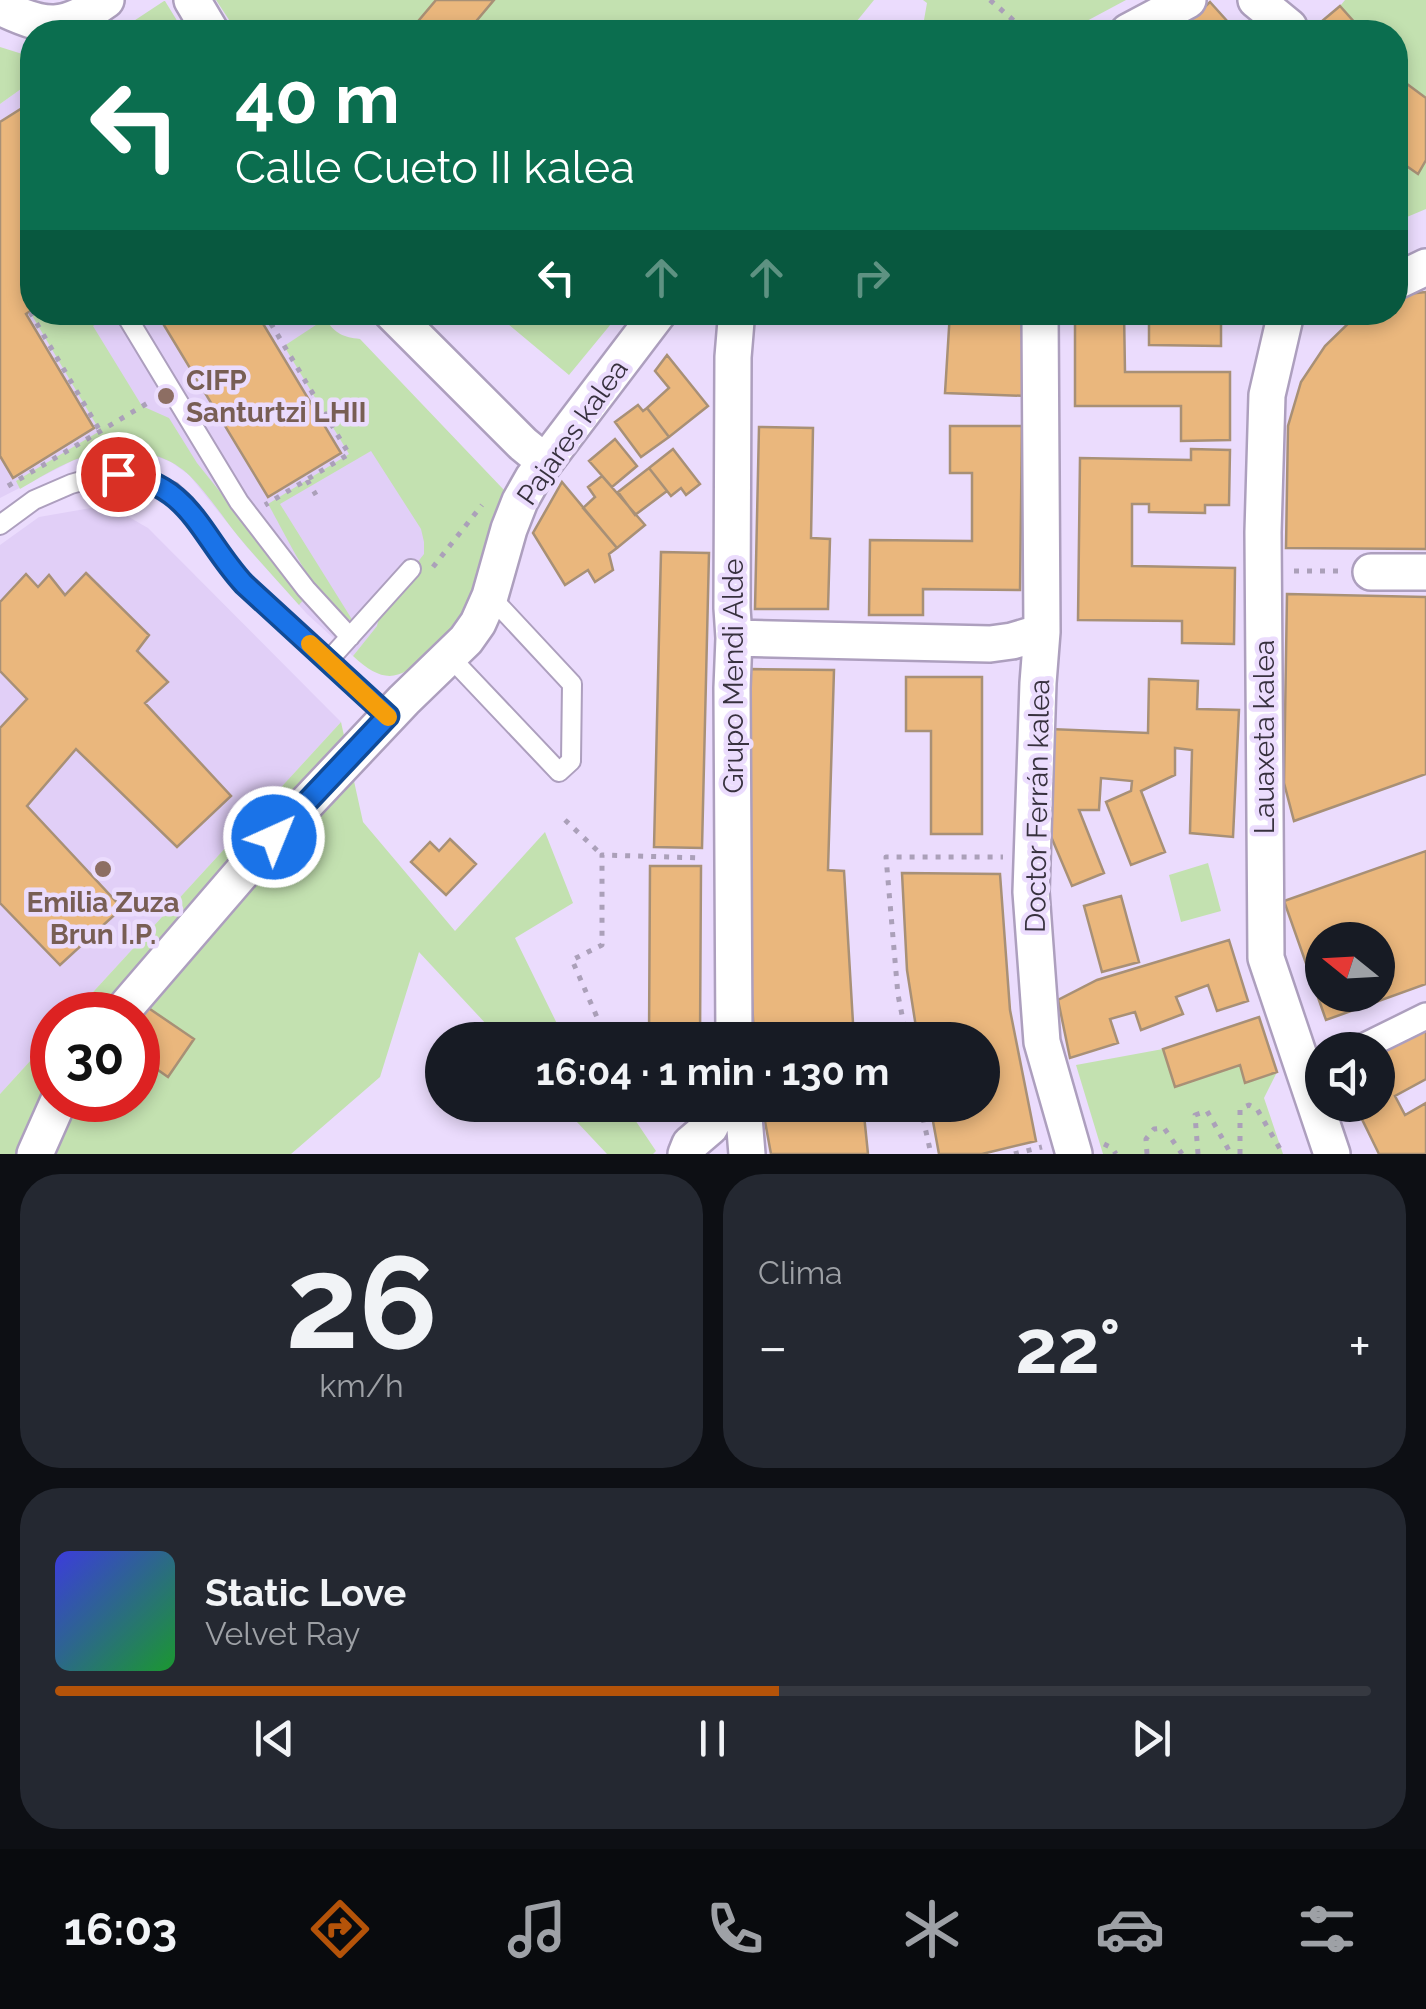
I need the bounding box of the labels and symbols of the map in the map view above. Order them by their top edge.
street label: Pajares kalea [510,353,635,511]
place label: CIFP Santurtzi LHII [186,364,367,429]
marker: CIFP Santurtzi LHII [155,385,177,407]
pin [76,432,161,517]
street label: Grupo Mendi Alde [717,559,750,793]
street label: Lauaxeta kalea [1248,640,1281,834]
street label: Doctor Ferrán kalea [1019,679,1056,933]
position arrow [222,785,326,889]
marker: Emilia Zuza Brun I.P. [92,858,114,880]
place label: Emilia Zuza Brun I.P. [26,886,180,951]
north arrow [1305,922,1395,1012]
speed limit sign: 30 [30,992,160,1122]

